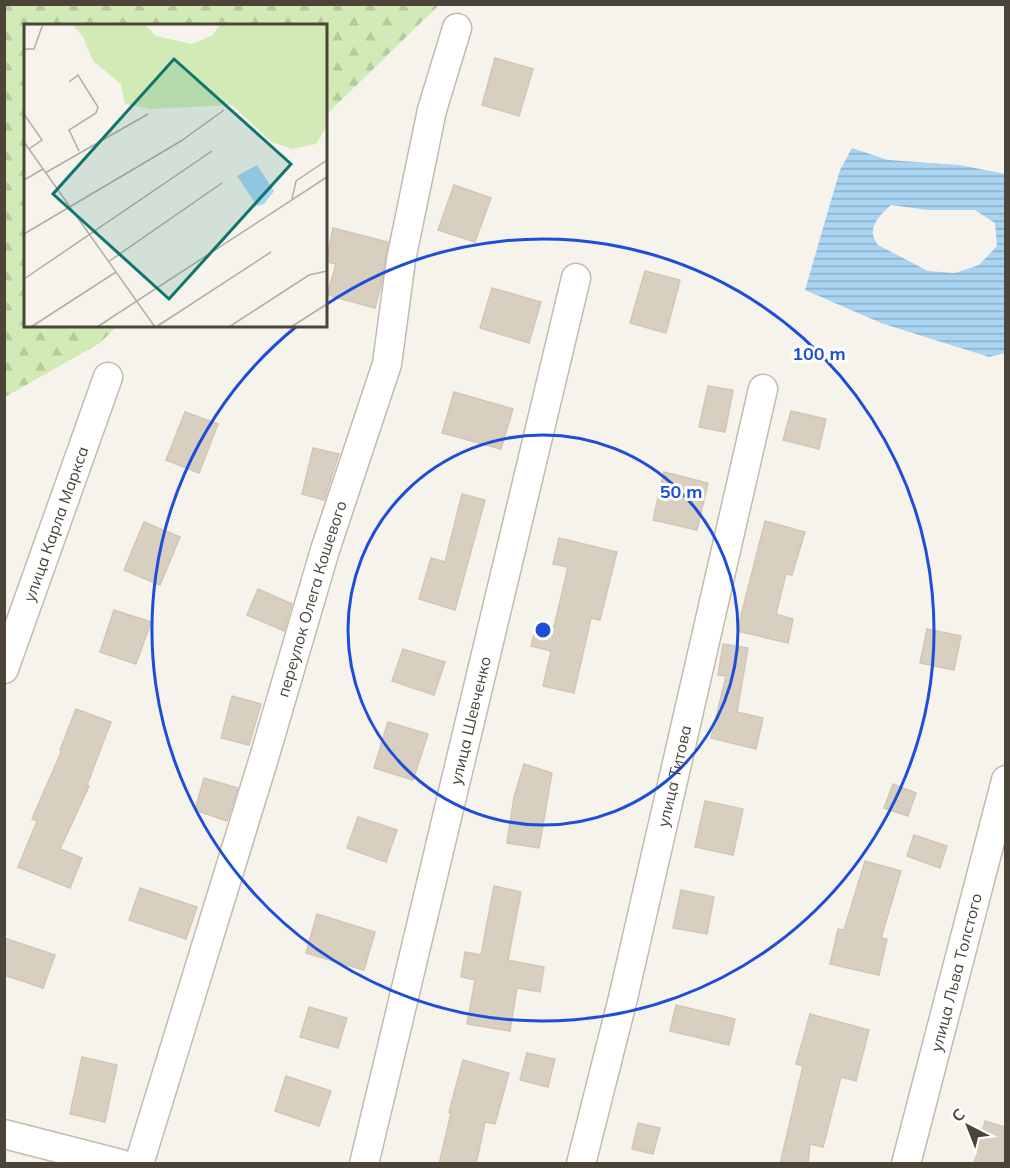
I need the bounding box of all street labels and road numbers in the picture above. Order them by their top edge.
street label: улица Карла Маркса [19,443,93,604]
street label: переулок Олега Кошевого [272,498,351,699]
street label: улица Шевченко [445,654,495,787]
street label: улица Титова [653,723,695,829]
street label: улица Льва Толстого [926,891,986,1054]

